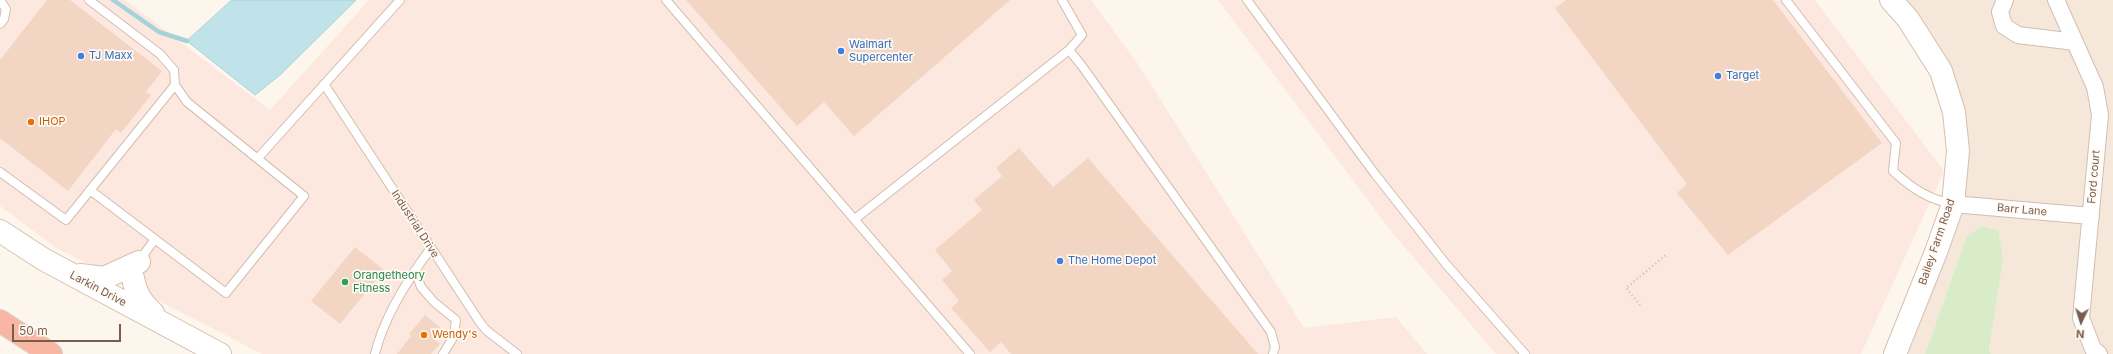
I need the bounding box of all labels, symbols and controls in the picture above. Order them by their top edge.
place label: Walmart Supercenter [849,38,913,64]
marker: Walmart Supercenter [836,46,846,56]
place label: TJ Maxx [89,49,133,63]
marker: TJ Maxx [76,51,86,61]
place label: Target [1726,69,1759,83]
marker: Target [1713,71,1723,81]
place label: IHOP [39,115,66,129]
marker: IHOP [26,117,36,127]
street label: Ford court [2085,150,2103,204]
street label: Industrial Drive [388,188,442,260]
street label: Bailey Farm Road [1916,197,1958,287]
street label: Barr Lane [1996,201,2048,219]
place label: The Home Depot [1068,254,1156,268]
marker: The Home Depot [1055,256,1065,266]
street label: Larkin Drive [67,269,129,309]
place label: Orangetheory Fitness [353,269,425,295]
marker: Orangetheory Fitness [340,277,350,287]
north arrow [2061,302,2101,342]
scale bar [14,316,123,342]
text: 50 m [19,323,48,338]
text: N [2075,327,2085,341]
place label: Wendy's [432,328,477,342]
marker: Wendy's [419,330,429,340]

